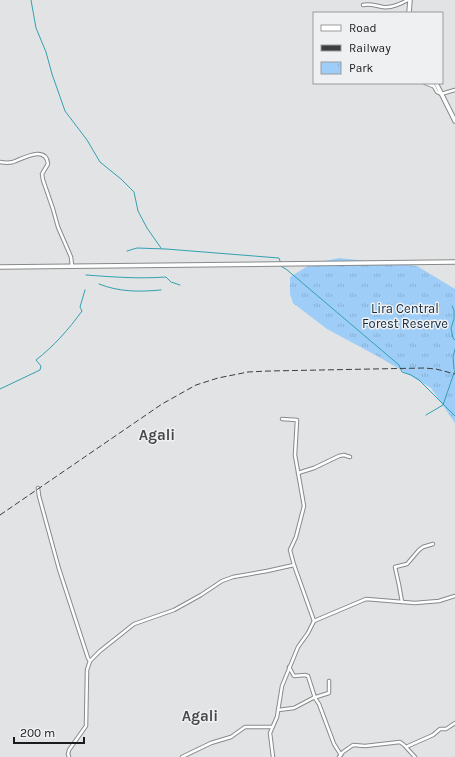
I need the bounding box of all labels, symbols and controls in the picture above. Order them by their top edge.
legend [313,12,443,84]
text: Road [349,21,377,35]
text: Railway [349,41,391,55]
text: Park [349,61,374,75]
park label: Lira Central Forest Reserve [362,301,448,331]
district label: Agali [139,426,175,444]
district label: Agali [182,707,218,725]
scale bar [14,719,84,745]
text: 200 m [20,726,55,740]

